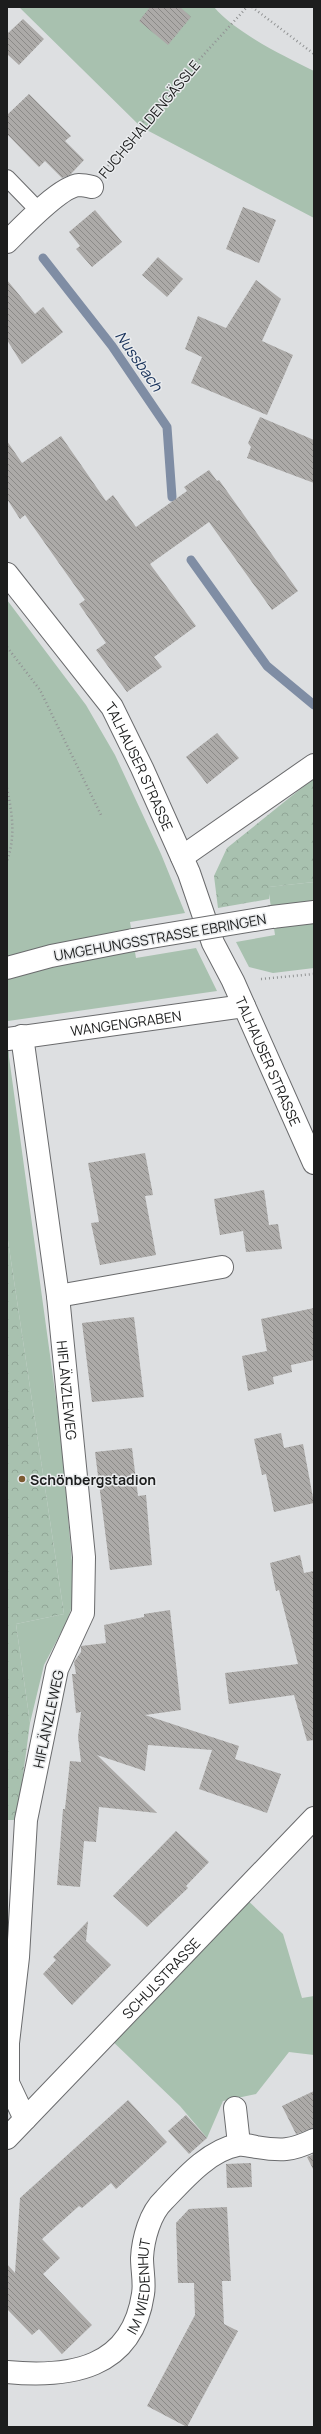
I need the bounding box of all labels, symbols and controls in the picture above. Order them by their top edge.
street label: FUCHSHALDENGÄSSLE [94,56,204,182]
water label: Nussbach [111,327,168,396]
street label: TALHAUSER STRASSE [102,698,178,834]
street label: UMGEHUNGSSTRASSE EBRINGEN [52,909,268,965]
street label: TALHAUSER STRASSE [231,993,306,1129]
street label: WANGENGRABEN [69,1005,183,1040]
street label: HIFLÄNZLEWEG [53,1339,82,1441]
place label: Schönbergstadion [30,1470,156,1489]
marker: Schönbergstadion [17,1474,27,1484]
street label: HIFLÄNZLEWEG [28,1668,68,1770]
street label: SCHULSTRASSE [117,1933,204,2022]
street label: IM WIEDENHUT [122,2236,154,2337]

